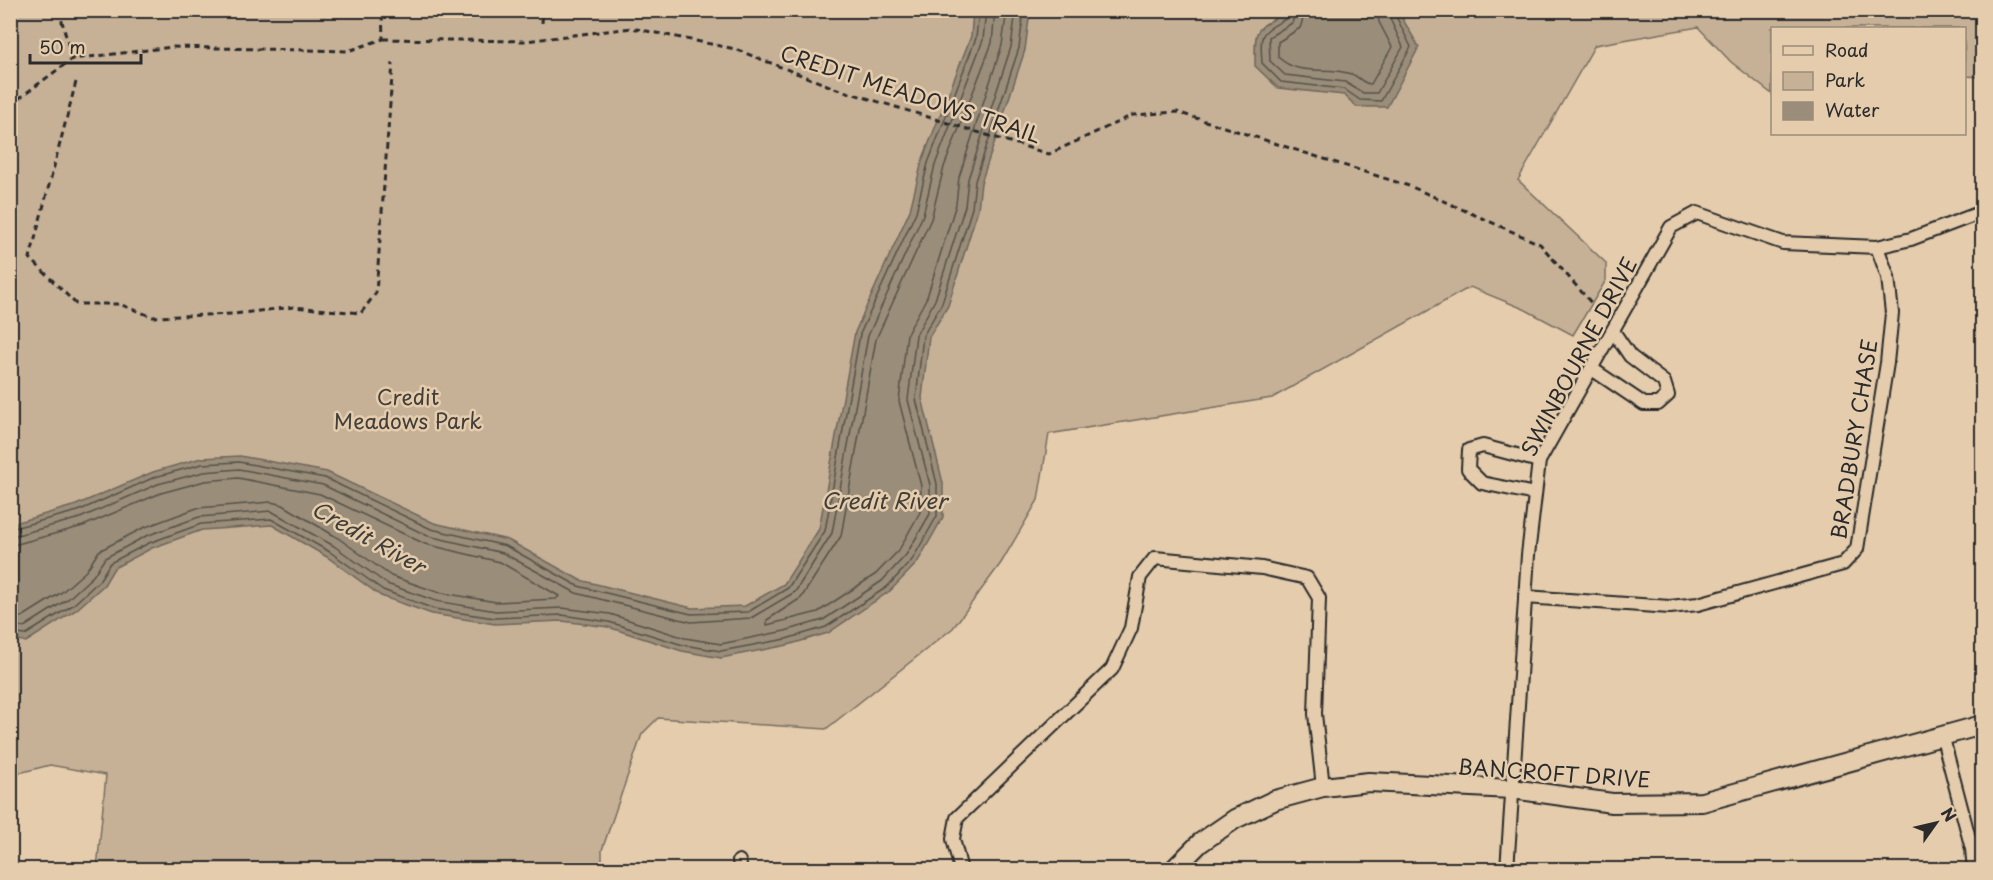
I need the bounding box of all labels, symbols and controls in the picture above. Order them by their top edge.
scale bar [30,27,141,65]
legend [1771,27,1966,135]
text: 50 m [39,33,86,60]
street label: CREDIT MEADOWS TRAIL [777,36,1045,150]
text: Road [1825,36,1869,63]
text: Park [1825,66,1865,93]
text: Water [1825,96,1880,123]
street label: SWINBOURNE DRIVE [1512,251,1644,461]
street label: BRADBURY CHASE [1821,337,1885,541]
park label: Credit Meadows Park [334,380,482,436]
water label: Credit River [821,483,950,516]
water label: Credit River [306,491,435,582]
street label: BANCROFT DRIVE [1456,749,1652,795]
north arrow [1906,793,1966,853]
text: N [1936,802,1963,826]

